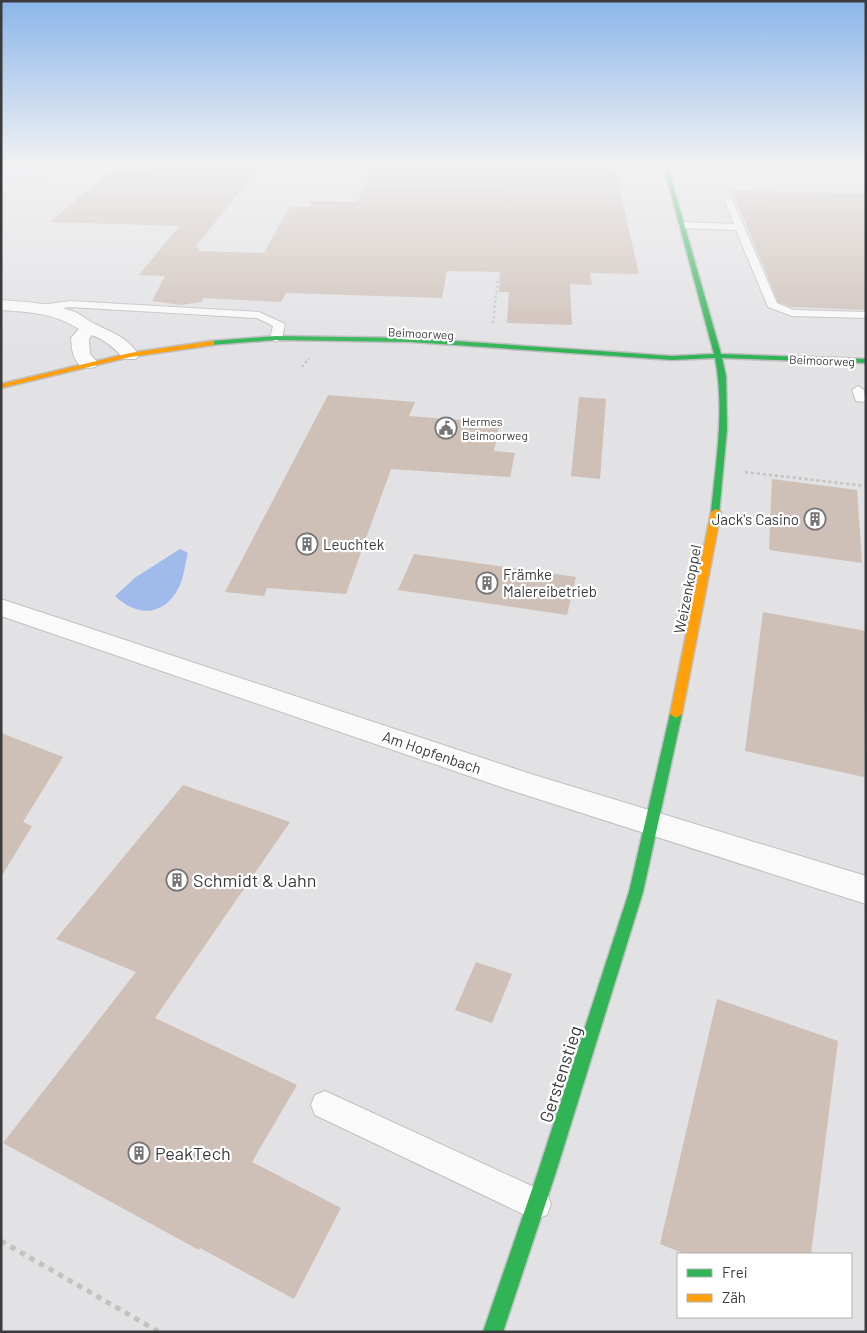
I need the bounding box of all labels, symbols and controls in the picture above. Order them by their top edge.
street label: Beimoorweg [388,324,454,342]
street label: Beimoorweg [789,352,855,368]
place label: Hermes Beimoorweg [462,414,528,442]
public building icon: Hermes Beimoorweg [434,416,458,440]
building icon: Jack's Casino [803,507,827,531]
place label: Jack's Casino [712,510,799,528]
building icon: Leuchtek [295,532,319,556]
place label: Leuchtek [323,535,385,553]
street label: Weizenkoppel [670,543,704,635]
place label: Främke Malereibetrieb [503,565,597,600]
building icon: Främke Malereibetrieb [475,571,499,595]
street label: Am Hopfenbach [380,727,484,777]
building icon: Schmidt & Jahn [165,868,189,892]
place label: Schmidt & Jahn [193,869,316,891]
street label: Gerstenstieg [534,1023,586,1125]
building icon: PeakTech [127,1141,151,1165]
place label: PeakTech [155,1142,231,1164]
legend [677,1253,852,1318]
text: Frei [722,1263,748,1281]
text: Zäh [722,1288,746,1306]

